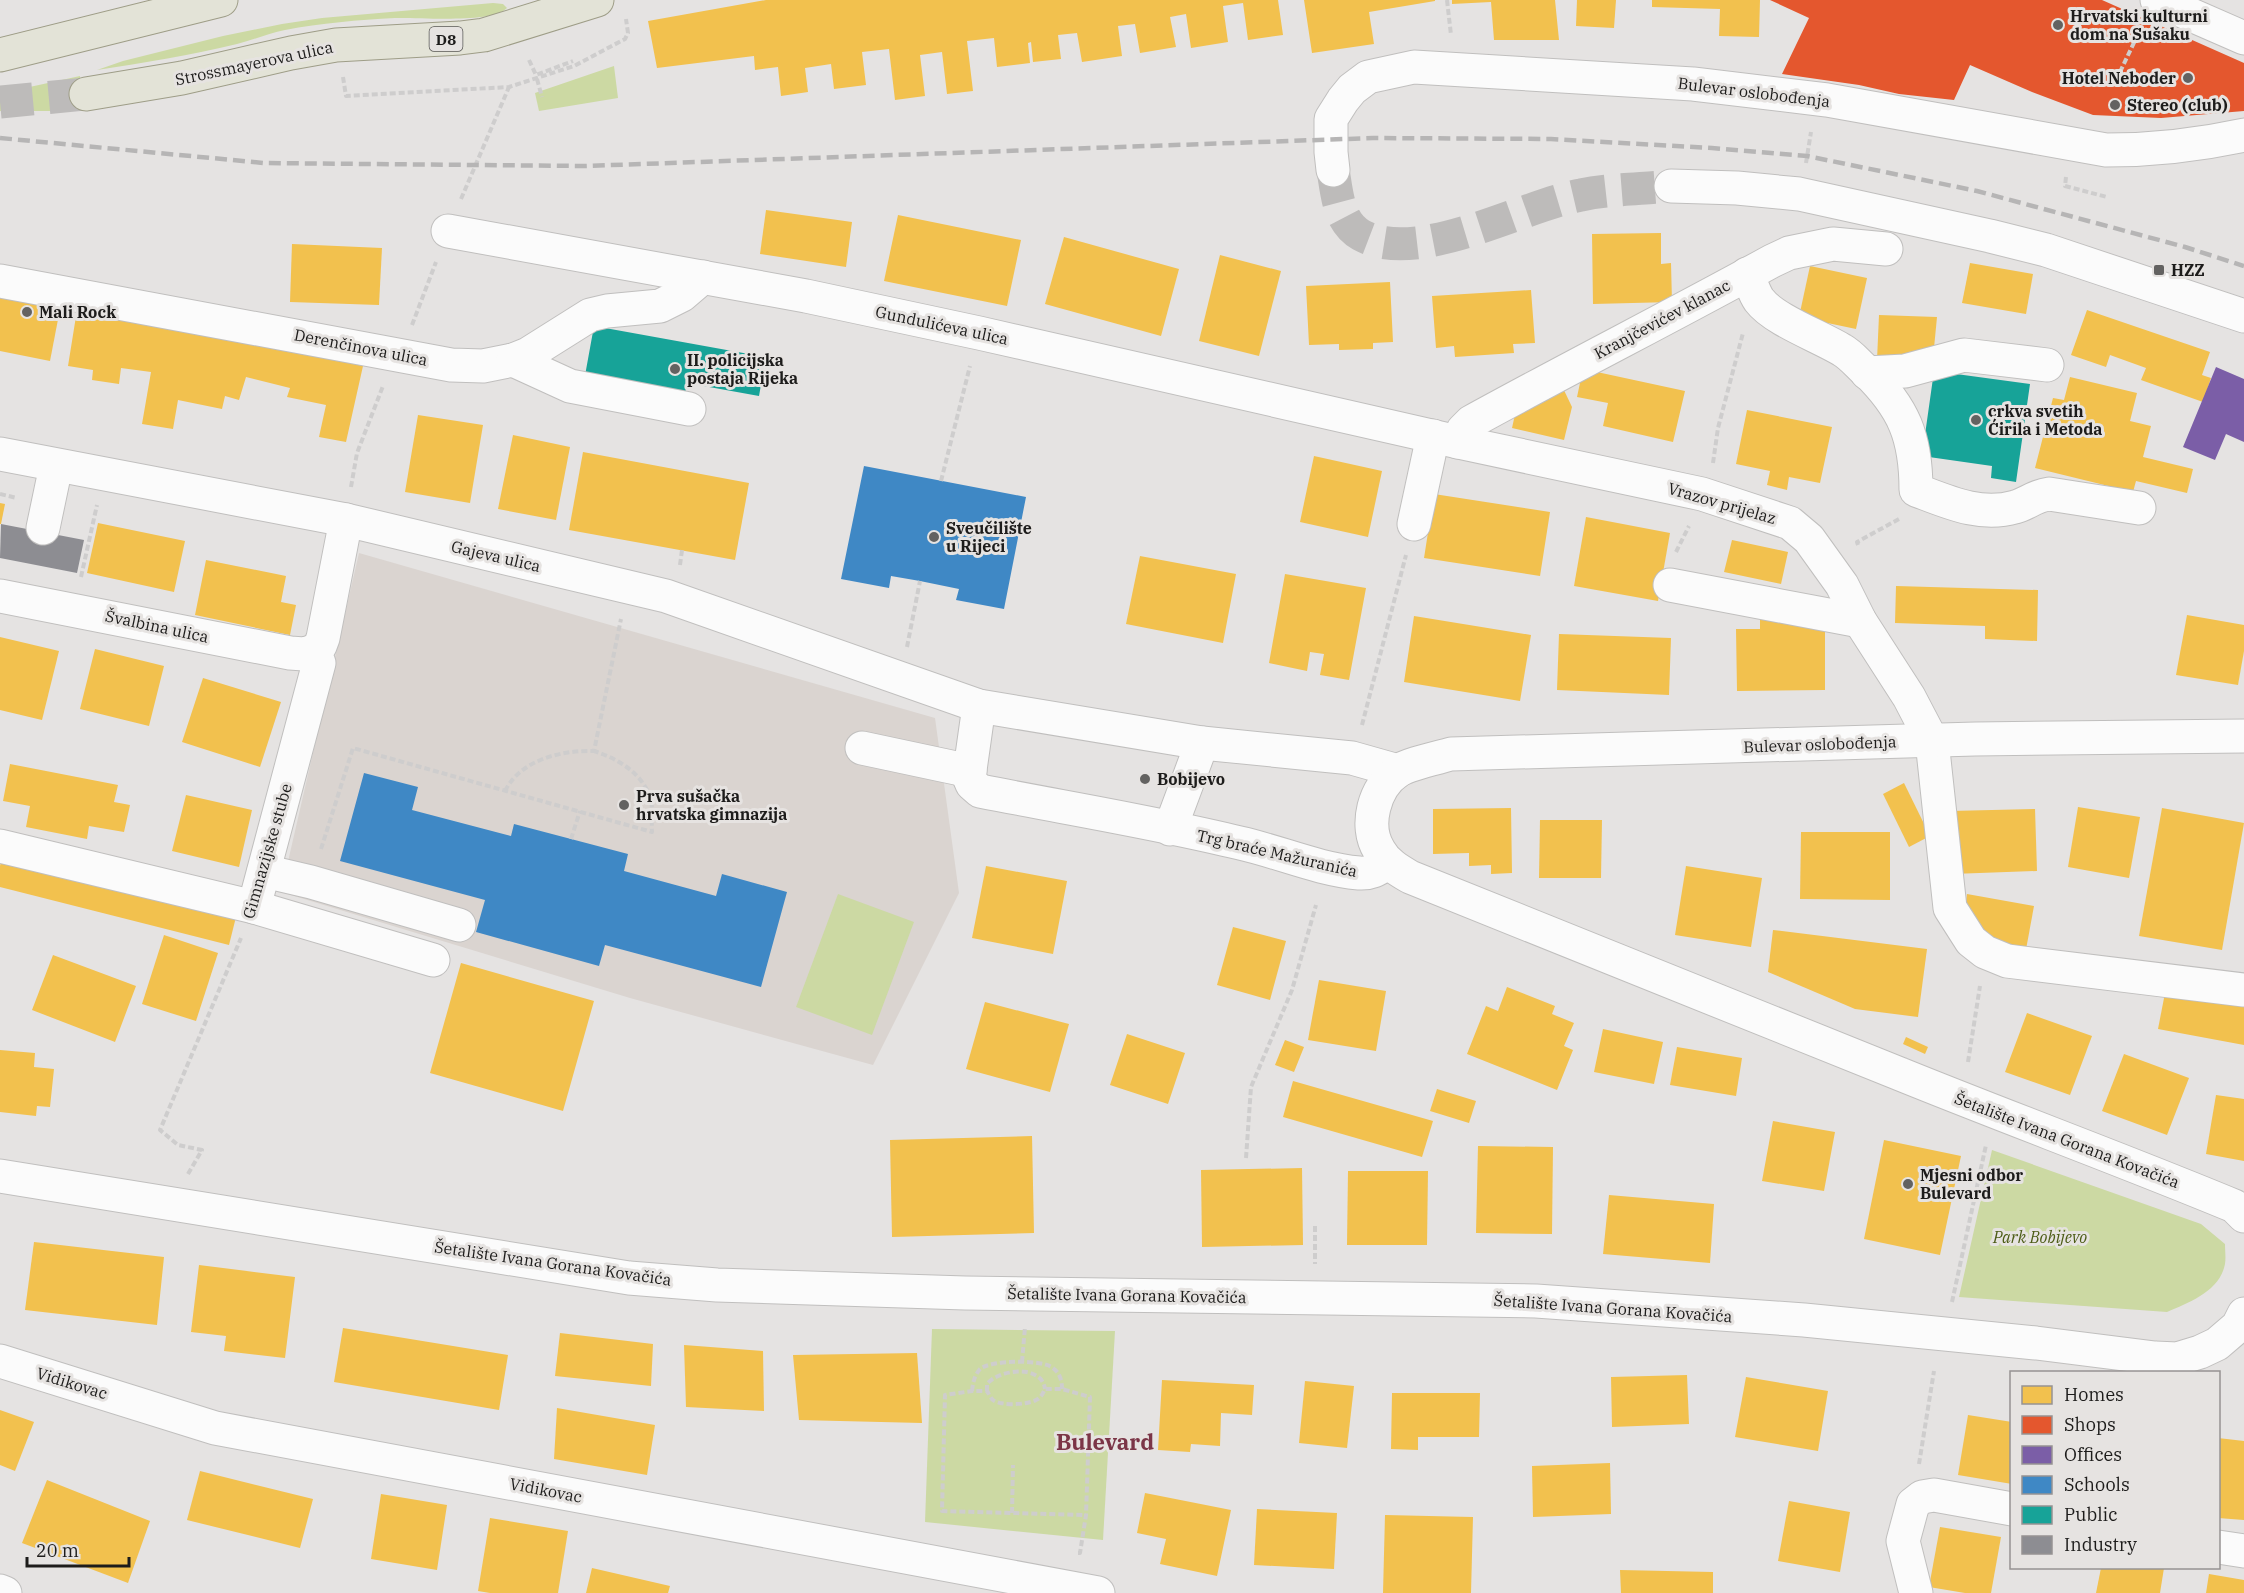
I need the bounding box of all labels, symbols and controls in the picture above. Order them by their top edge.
place label: Hrvatski kulturni dom na Sušaku [2070,6,2208,44]
marker: Hrvatski kulturni dom na Sušaku [2051,18,2065,32]
road number: D8 [430,27,462,51]
street label: Strossmayerova ulica [173,36,335,90]
place label: Hotel Neboder [2062,68,2176,88]
marker: Hotel Neboder [2181,71,2195,85]
street label: Bulevar oslobođenja [1677,73,1832,111]
place label: Stereo (club) [2127,95,2228,115]
marker: Stereo (club) [2108,98,2122,112]
place label: HZZ [2171,260,2205,280]
marker: HZZ [2152,263,2166,277]
street label: Kranjčevićev klanac [1590,275,1734,363]
street label: Gundulićeva ulica [874,301,1010,349]
place label: Mali Rock [39,302,116,322]
marker: Mali Rock [20,305,34,319]
street label: Derenčinova ulica [293,324,430,370]
place label: II. policijska postaja Rijeka [687,350,798,388]
marker: II. policijska postaja Rijeka [668,362,682,376]
place label: crkva svetih Ćirila i Metoda [1988,401,2102,439]
marker: crkva svetih Ćirila i Metoda [1969,413,1983,427]
street label: Vrazov prijelaz [1666,478,1778,528]
place label: Sveučilište u Rijeci [946,518,1032,556]
marker: Sveučilište u Rijeci [927,530,941,544]
street label: Gajeva ulica [449,536,543,576]
street label: Švalbina ulica [103,604,211,647]
street label: Bulevar oslobođenja [1743,731,1897,757]
place label: Bobijevo [1157,769,1225,789]
marker: Bobijevo [1138,772,1152,786]
street label: Gimnazijske stube [238,781,296,921]
place label: Prva sušačka hrvatska gimnazija [636,786,787,824]
marker: Prva sušačka hrvatska gimnazija [617,798,631,812]
street label: Trg braće Mažuranića [1195,825,1360,881]
street label: Šetalište Ivana Gorana Kovačića [1952,1087,2183,1192]
place label: Mjesni odbor Bulevard [1920,1165,2023,1203]
marker: Mjesni odbor Bulevard [1901,1177,1915,1191]
park label: Park Bobijevo [1992,1227,2087,1247]
street label: Šetalište Ivana Gorana Kovačića [433,1235,673,1290]
street label: Šetalište Ivana Gorana Kovačića [1007,1282,1247,1307]
street label: Šetalište Ivana Gorana Kovačića [1493,1289,1733,1326]
street label: Vidikovac [34,1363,110,1403]
legend [2010,1371,2220,1569]
text: Homes [2064,1383,2124,1406]
text: Shops [2064,1413,2116,1436]
district label: Bulevard [1056,1427,1154,1456]
text: Offices [2064,1443,2122,1466]
street label: Vidikovac [508,1473,584,1507]
text: Schools [2064,1473,2130,1496]
text: Public [2064,1503,2118,1526]
scale bar [27,1530,129,1568]
text: Industry [2064,1533,2137,1556]
text: 20 m [36,1539,79,1562]

